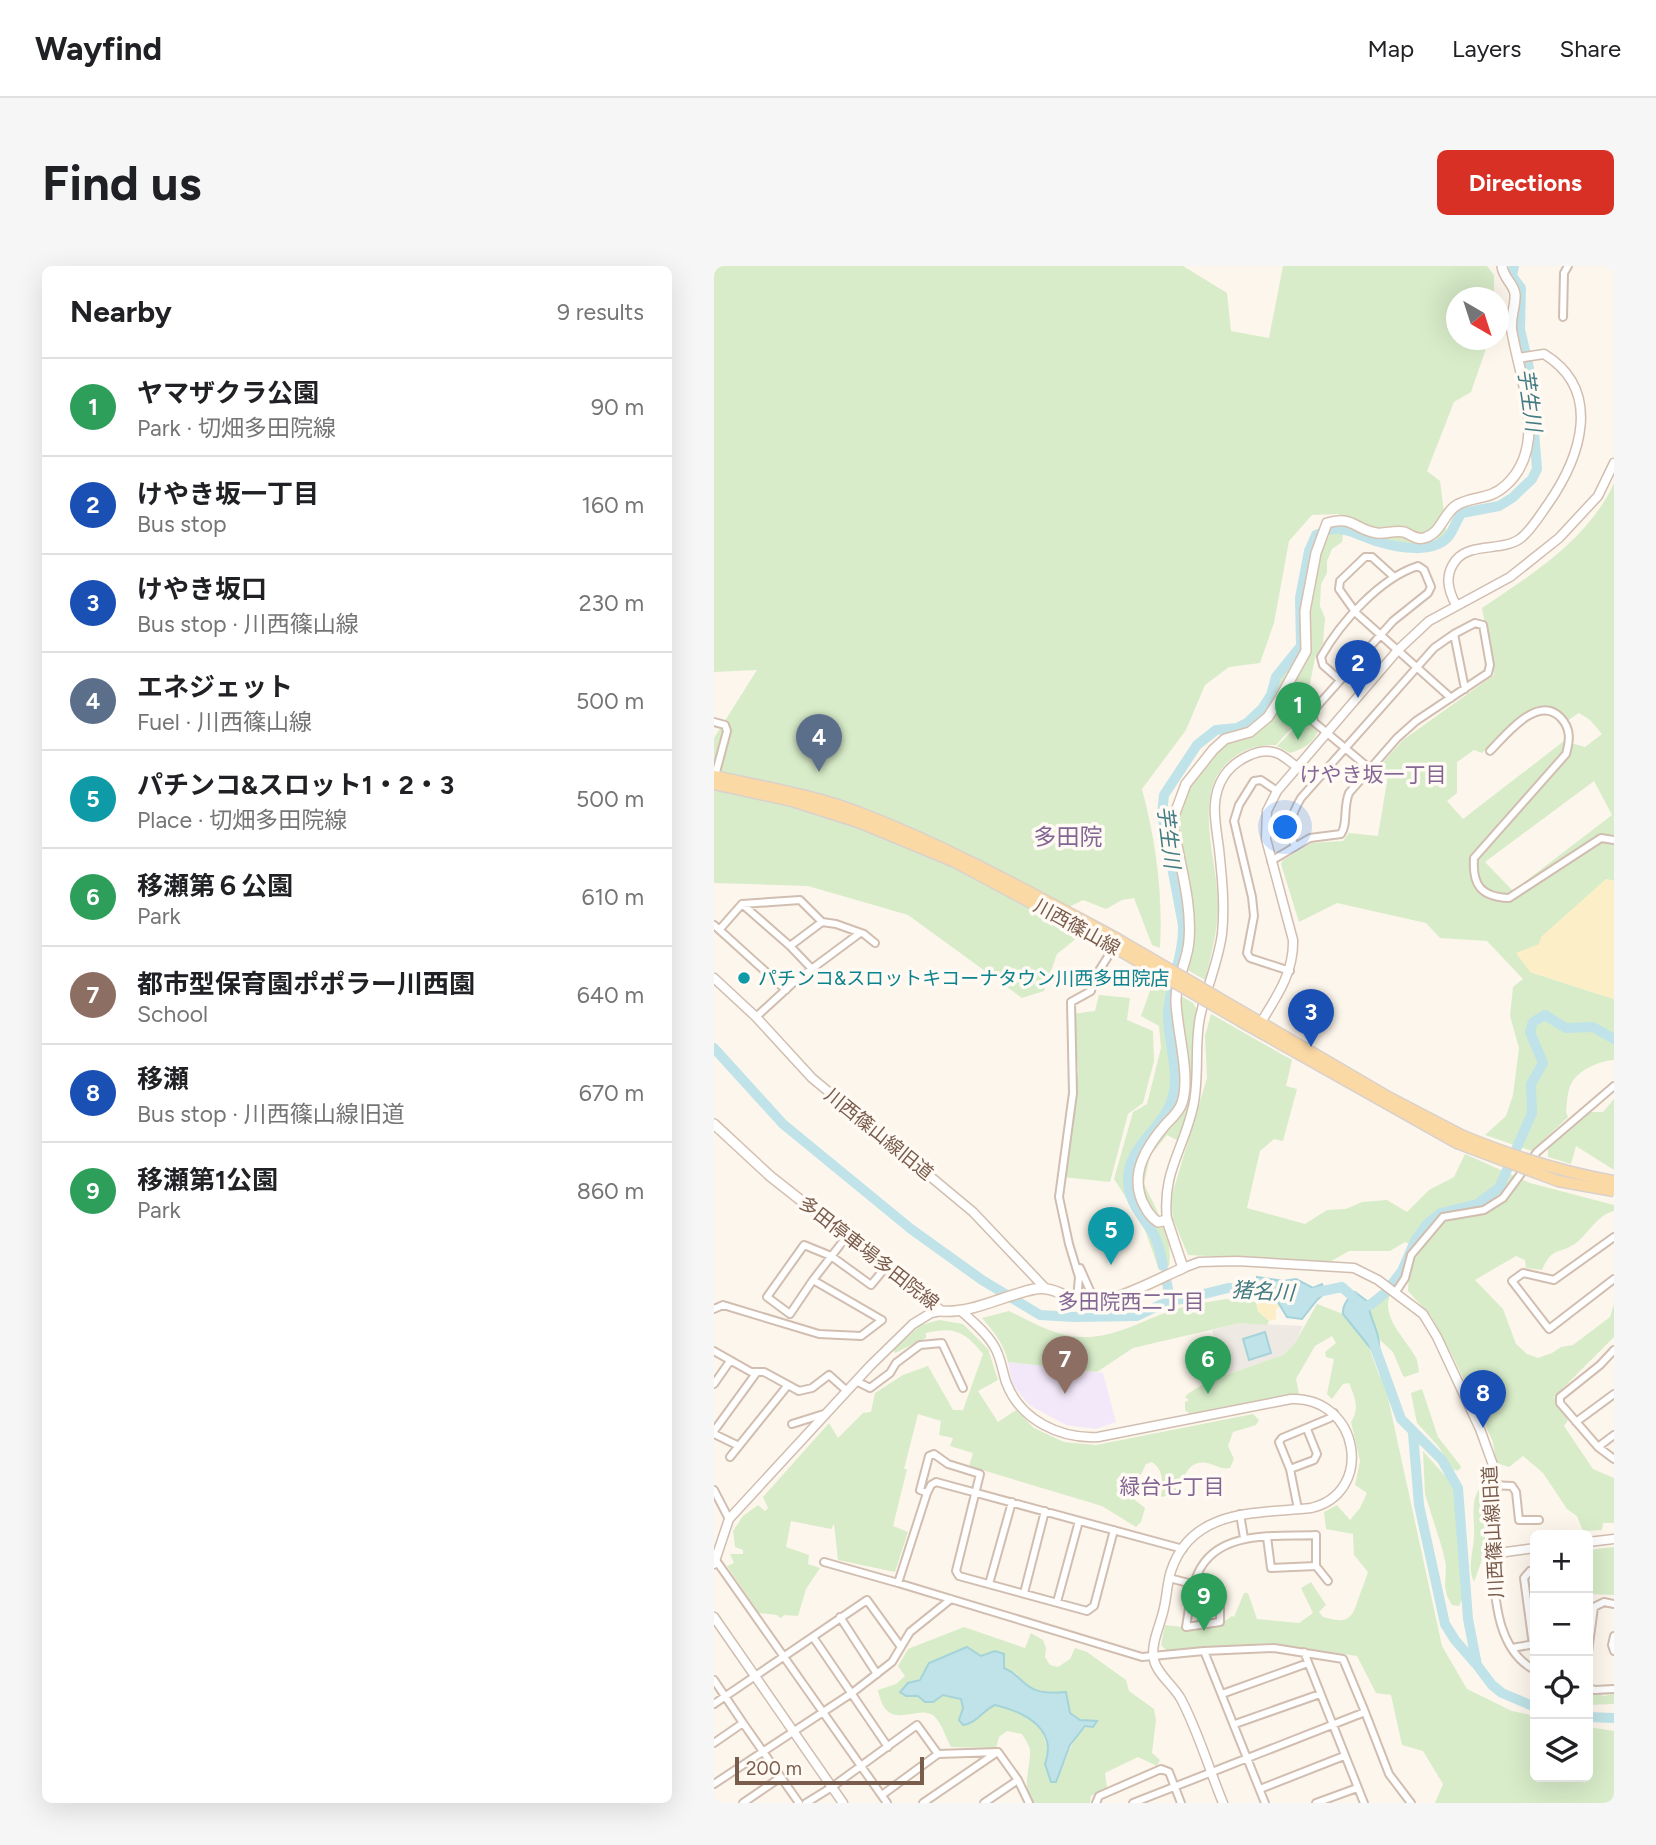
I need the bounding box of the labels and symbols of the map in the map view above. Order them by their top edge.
north arrow [1446,287,1509,350]
water label: 芋生川 [1513,367,1547,435]
pin: 2 [1335,640,1381,698]
pin: 1 [1275,682,1321,740]
pin: 4 [796,714,842,772]
district label: けやき坂一丁目 [1300,762,1447,787]
water label: 芋生川 [1153,804,1185,872]
your location [1268,810,1302,844]
district label: 多田院 [1034,823,1103,851]
street label: 川西篠山線 [1030,894,1124,960]
place label: パチンコ&スロットキコーナタウン川西多田院店 [758,967,1169,990]
marker: パチンコ&スロットキコーナタウン川西多田院店 [736,970,752,986]
pin: 3 [1288,989,1334,1047]
street label: 川西篠山線旧道 [820,1083,938,1185]
street label: 多田停車場多田院線 [795,1191,943,1315]
pin: 5 [1088,1207,1134,1265]
water label: 猪名川 [1231,1277,1297,1305]
district label: 多田院西二丁目 [1058,1289,1205,1314]
pin: 7 [1042,1336,1088,1394]
pin: 6 [1185,1336,1231,1394]
pin: 8 [1460,1370,1506,1428]
street label: 川西篠山線旧道 [1478,1465,1508,1599]
district label: 緑台七丁目 [1120,1474,1225,1499]
pin: 9 [1181,1573,1227,1631]
scale bar [735,1754,924,1786]

